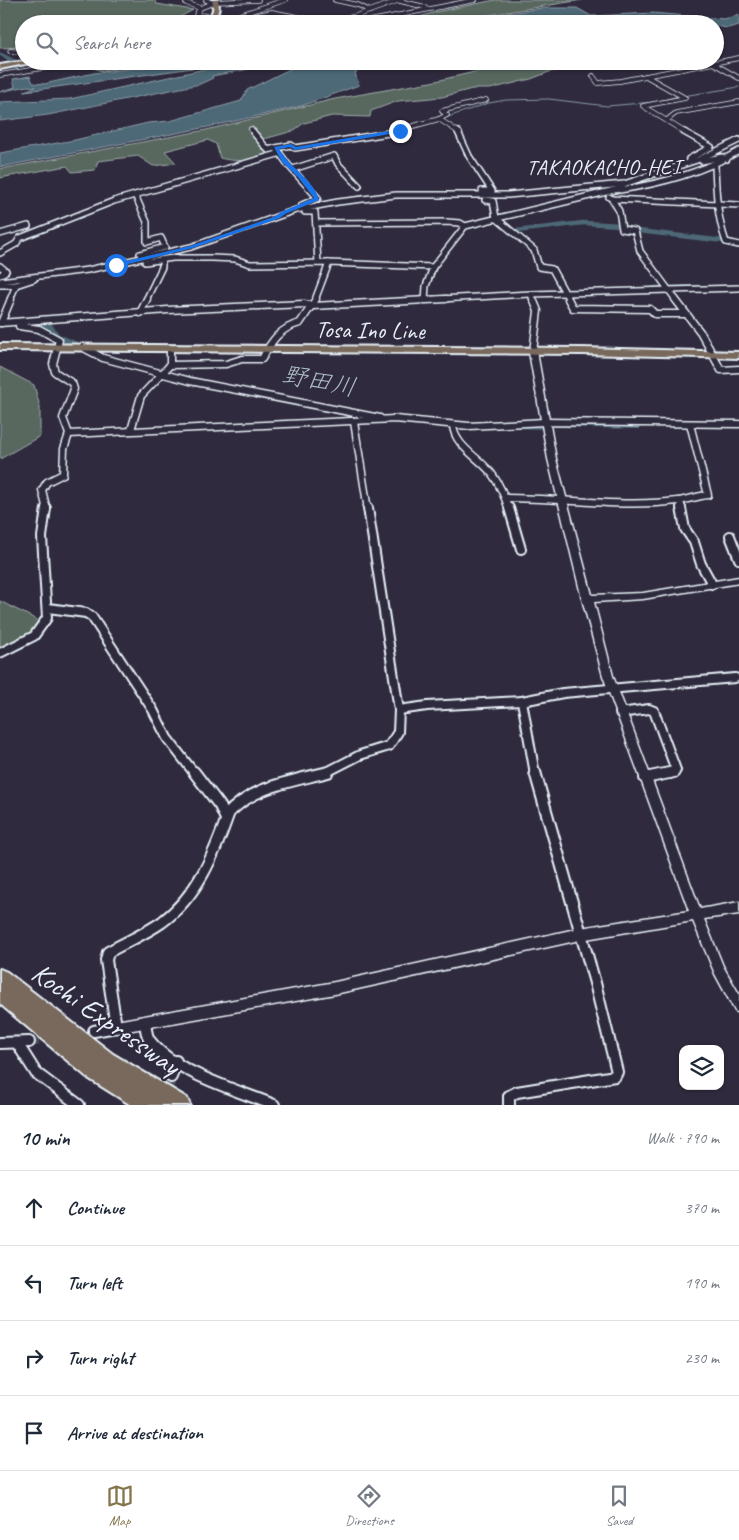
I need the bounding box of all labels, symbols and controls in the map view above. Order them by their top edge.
search box [15,15,724,70]
icon: search [33,29,61,57]
text: Search here [73,31,150,55]
route end [389,120,412,143]
district label: TAKAOKACHO-HEI [526,154,685,180]
route start [105,254,128,277]
street label: Tosa Ino Line [315,314,427,346]
water label: 野田川 [279,358,359,404]
street label: Kochi Expressway [25,954,189,1085]
map controls [679,1045,724,1090]
button: layers [679,1045,724,1090]
text: 10 min [20,1125,70,1151]
text: Walk · 790 m [647,1128,719,1148]
icon: ahead [20,1194,48,1222]
text: Continue [67,1196,124,1220]
text: 370 m [685,1198,719,1218]
icon: left [20,1269,48,1297]
text: Turn left [67,1271,122,1295]
text: 190 m [685,1273,719,1293]
icon: right [20,1344,48,1372]
text: Turn right [67,1346,134,1370]
text: 230 m [685,1348,719,1368]
icon: arrive [20,1419,48,1447]
text: Arrive at destination [67,1421,203,1445]
tab: Map [106,1482,134,1529]
tab: Directions [345,1482,394,1529]
tab: Saved [605,1482,633,1529]

